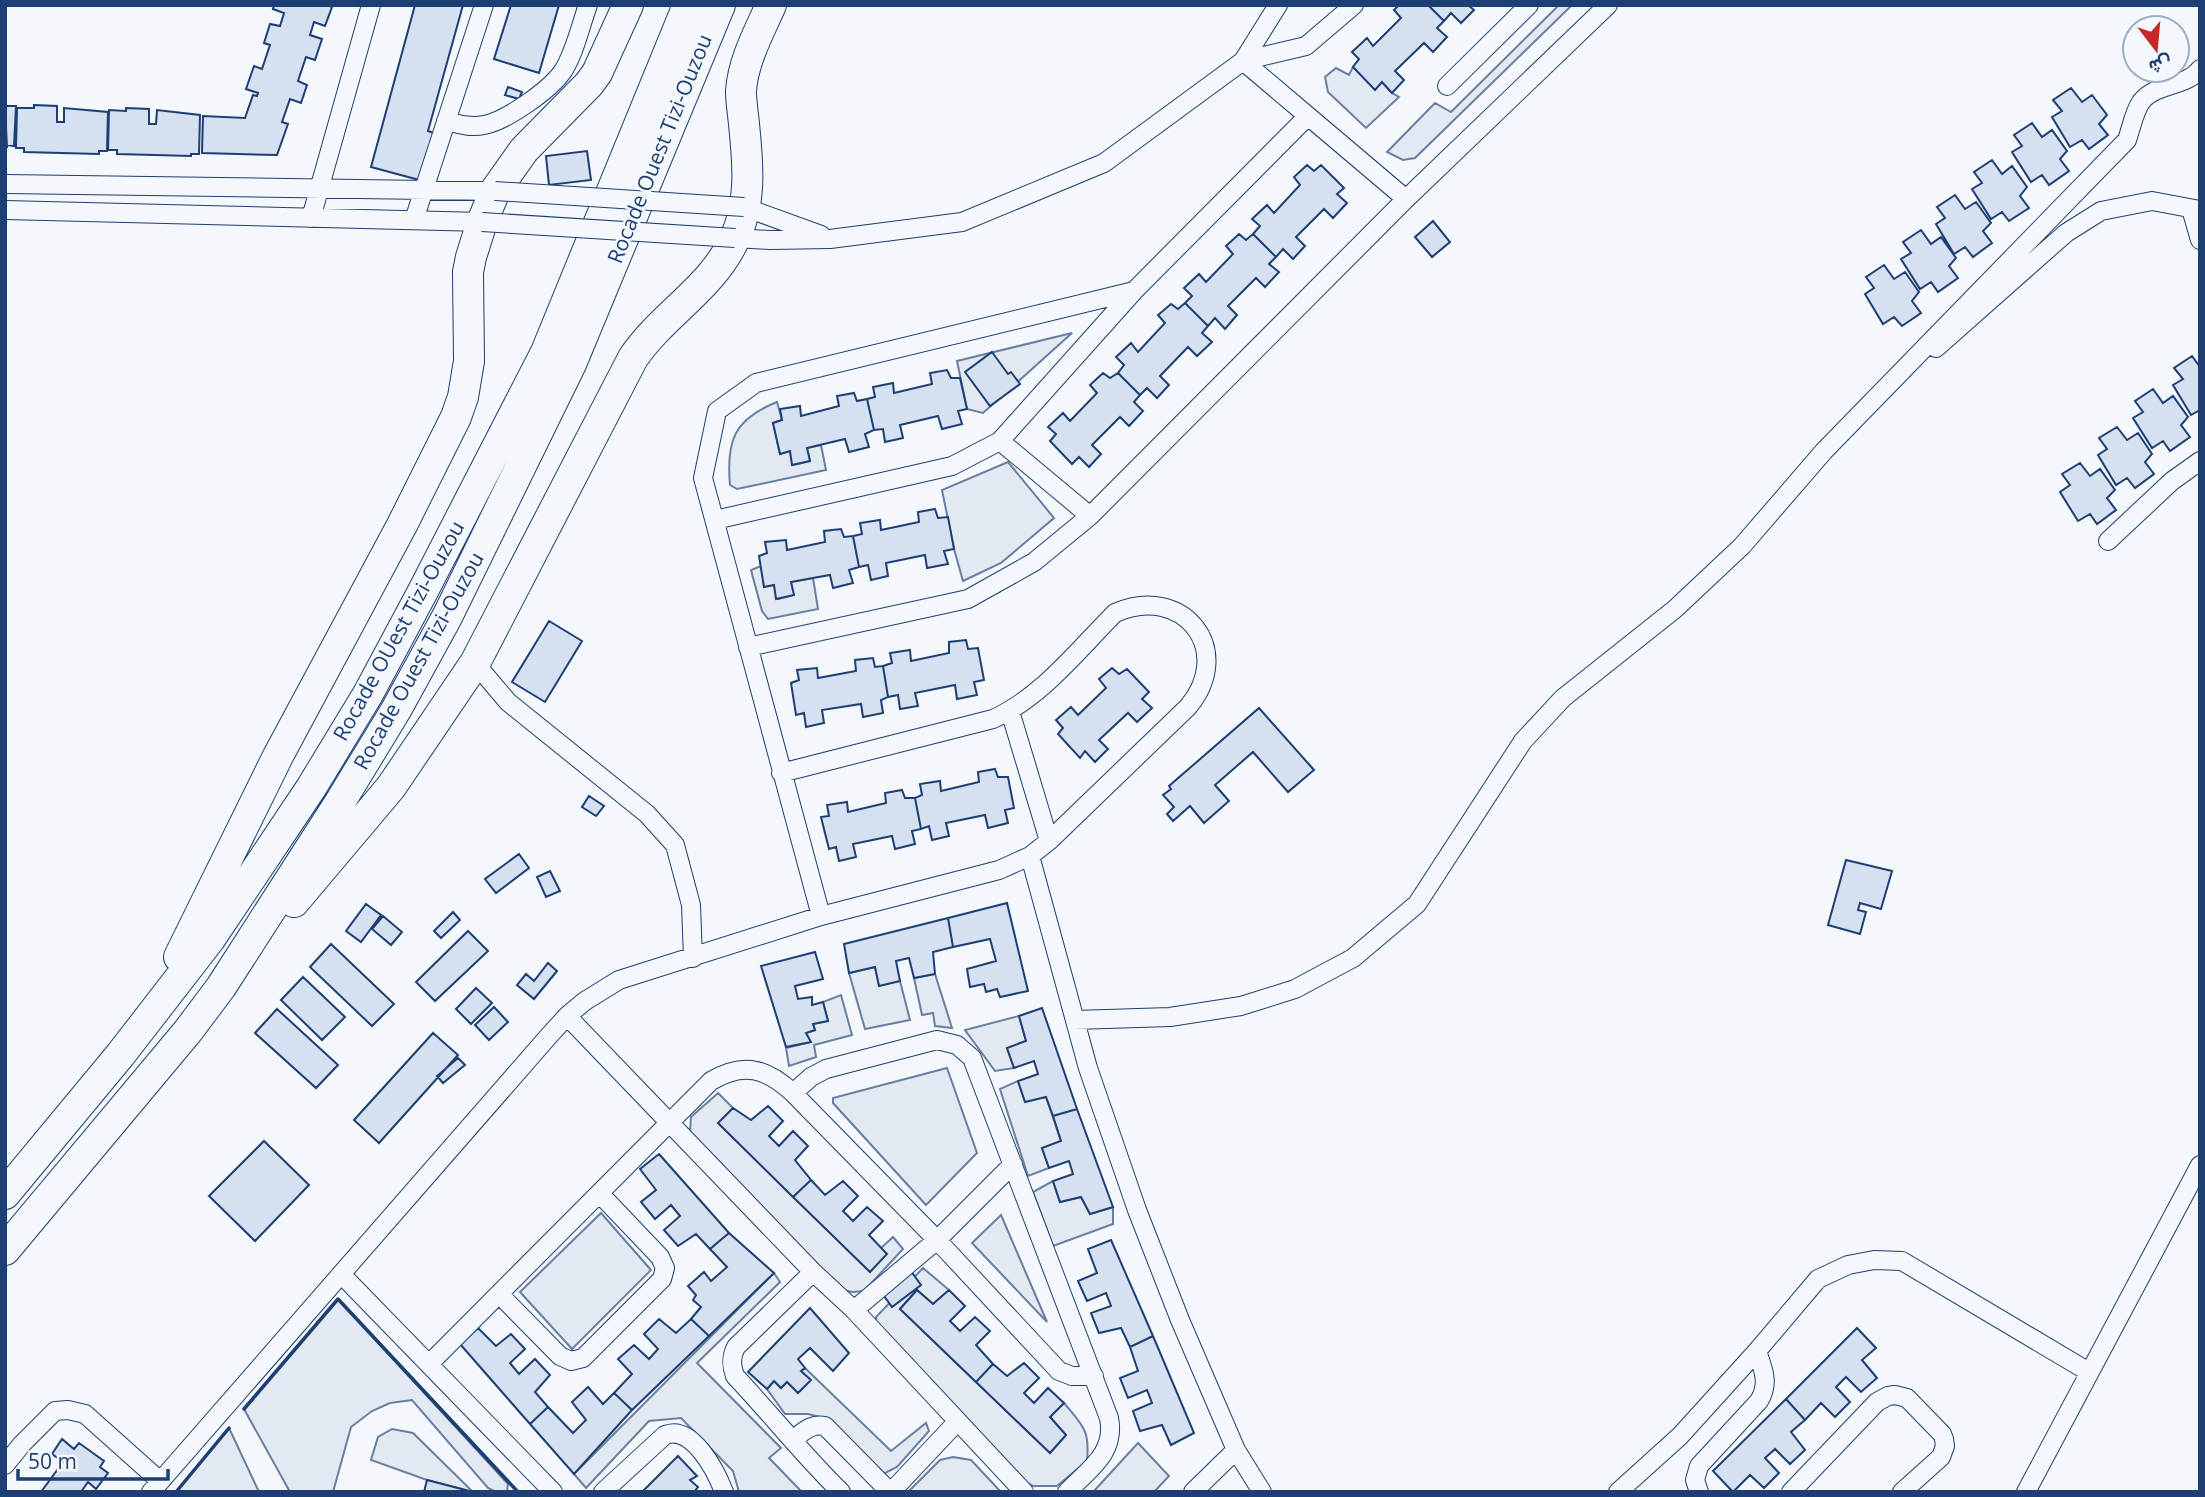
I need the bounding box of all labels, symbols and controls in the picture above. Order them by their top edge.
north arrow [2121,14,2191,84]
street label: Rocade Ouest Tizi-Ouzou [600,30,718,267]
text: ش [2146,50,2175,81]
street label: Rocade OUest Tizi-Ouzou [326,516,470,745]
street label: Rocade Ouest Tizi-Ouzou [347,547,490,774]
scale bar [18,1438,168,1482]
text: 50 m [28,1447,77,1475]

